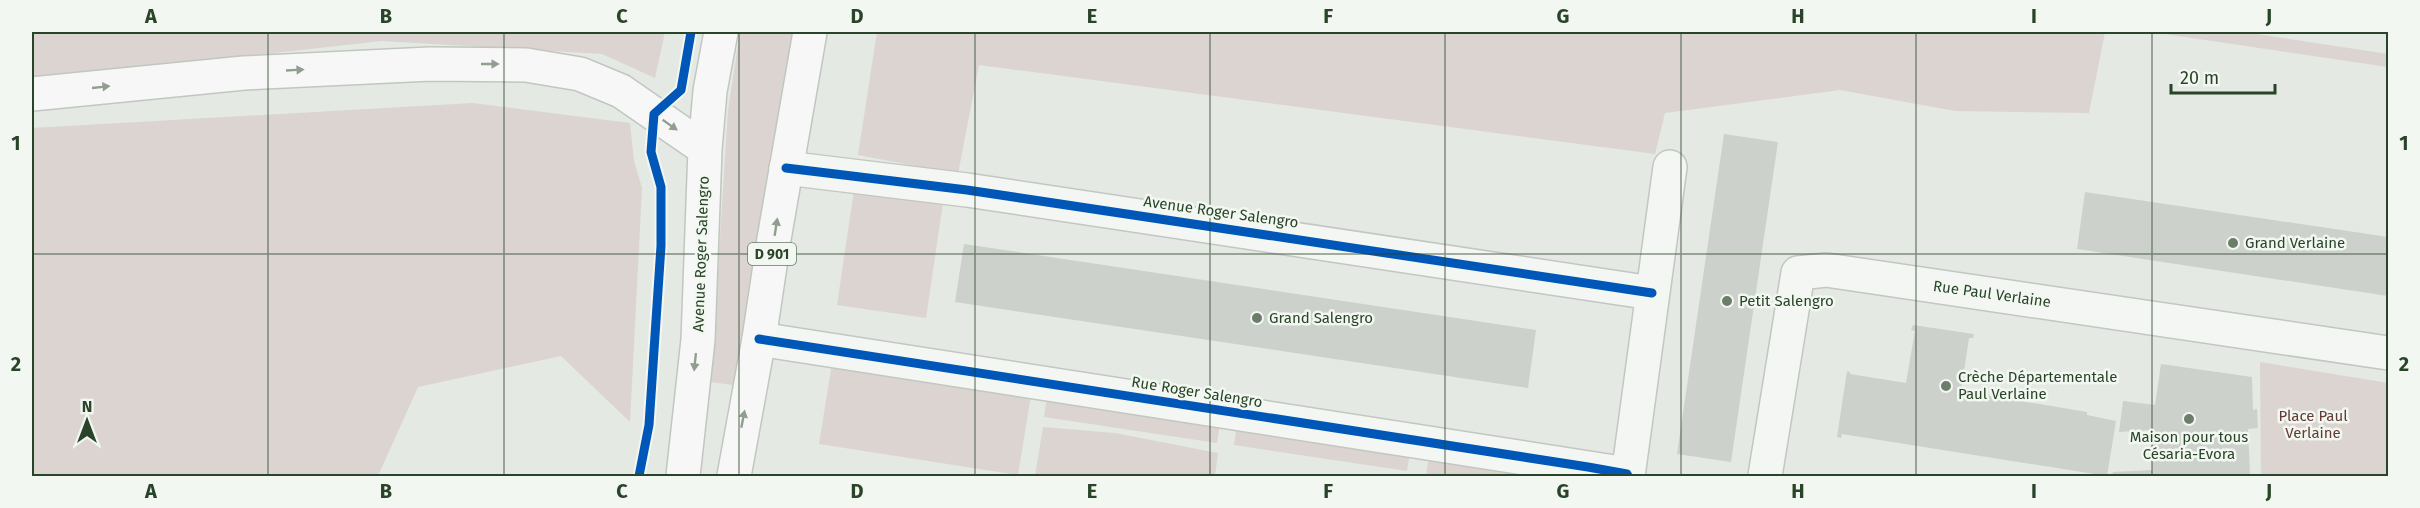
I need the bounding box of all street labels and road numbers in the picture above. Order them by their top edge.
street label: Avenue Roger Salengro [689,176,713,332]
street label: Avenue Roger Salengro [1142,192,1300,232]
road number: D 901 [748,243,796,265]
street label: Rue Paul Verlaine [1932,277,2052,311]
street label: Rue Roger Salengro [1130,373,1264,411]

